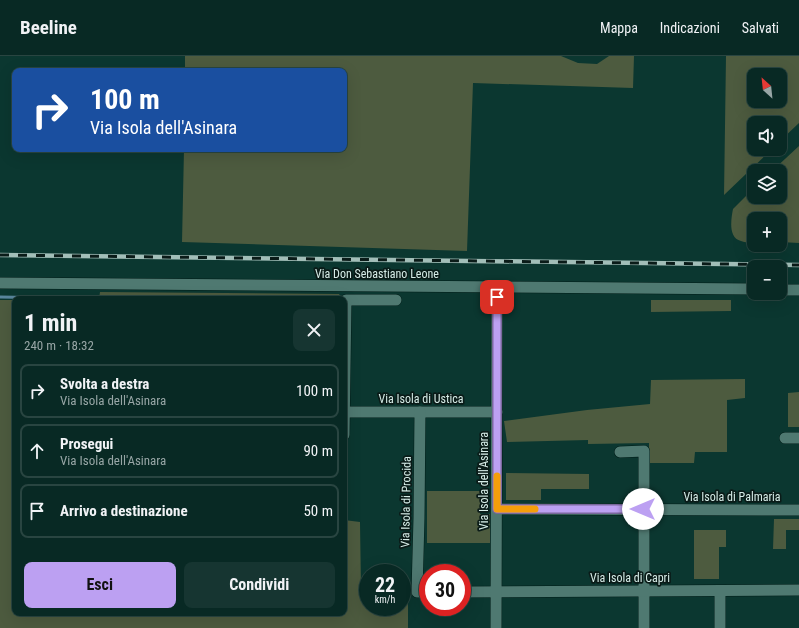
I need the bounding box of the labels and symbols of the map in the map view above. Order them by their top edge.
north arrow [747,68,787,108]
street label: Via Don Sebastiano Leone [315,267,439,281]
pin [480,280,514,314]
street label: Via Isola di Ustica [378,392,464,406]
street label: Via Isola dell'Asinara [477,432,491,530]
street label: Via Isola di Procida [398,456,414,548]
position arrow [622,488,664,530]
street label: Via Isola di Palmaria [683,490,781,504]
speed limit sign: 30 [419,564,471,616]
street label: Via Isola di Capri [590,571,670,585]

